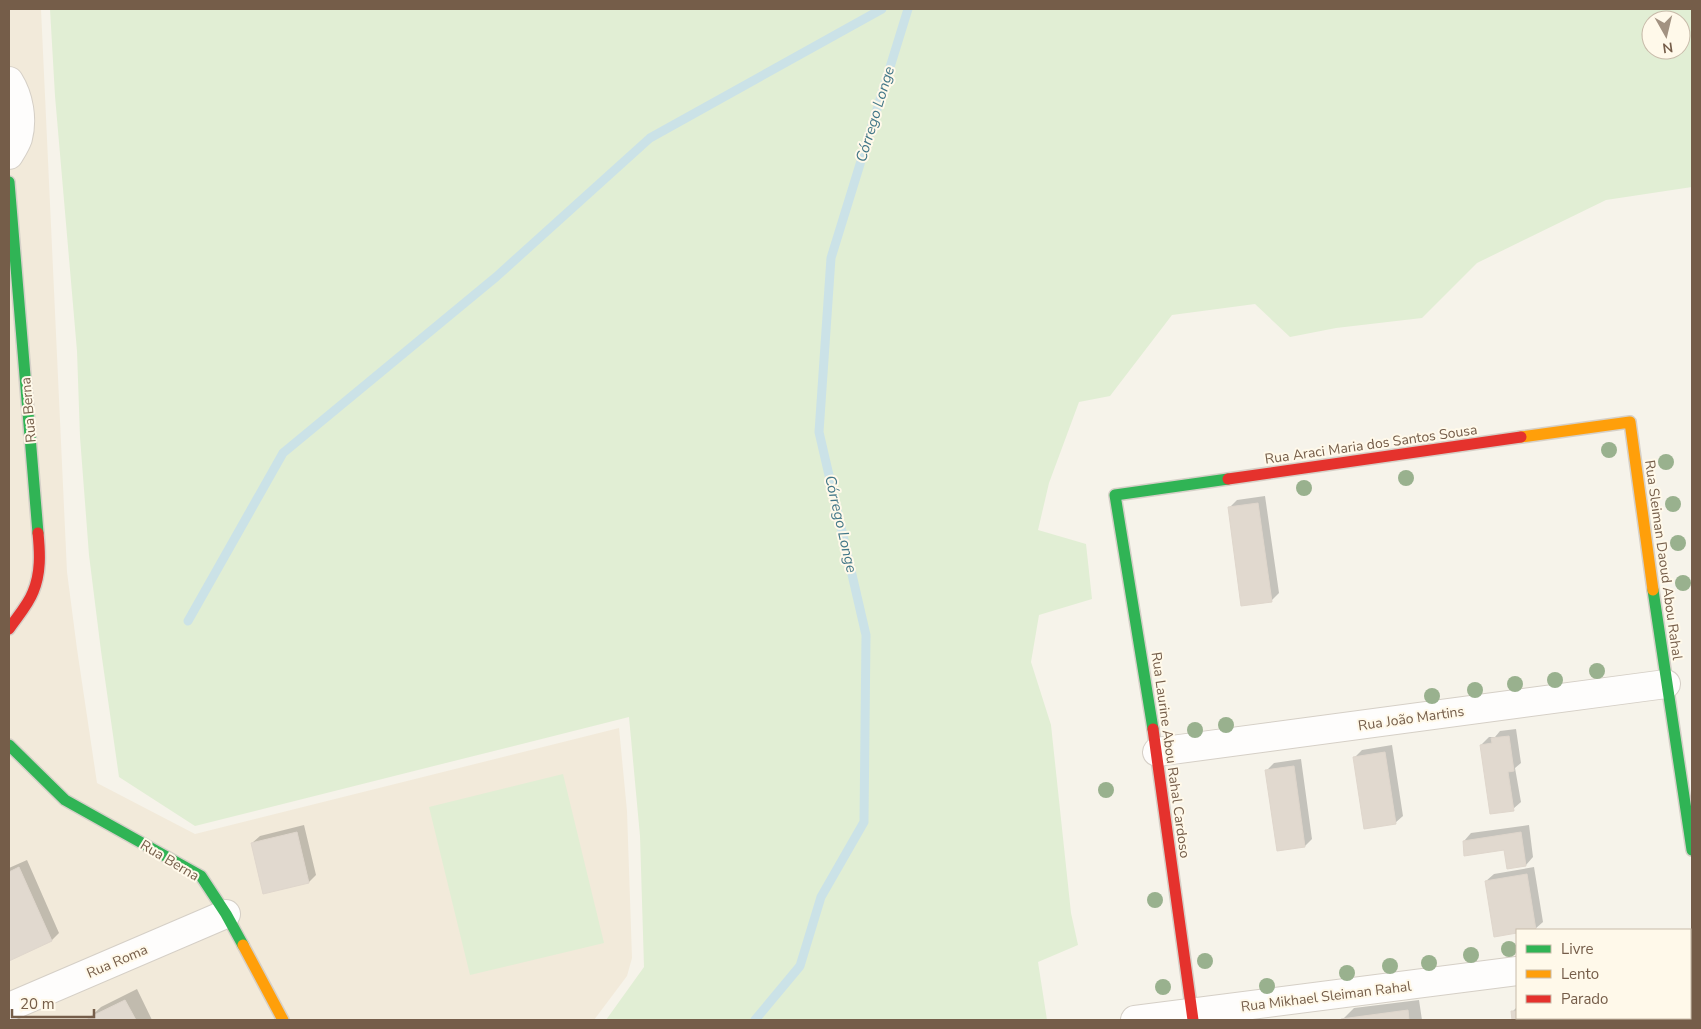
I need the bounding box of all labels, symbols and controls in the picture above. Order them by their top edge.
north arrow [1641,10,1691,60]
text: N [1661,37,1674,58]
water label: Córrego Longe [851,64,899,164]
street label: Rua Berna [16,376,41,443]
street label: Rua Araci Maria dos Santos Sousa [1264,420,1479,469]
street label: Rua Sleiman Daoud Abou Rahal [1640,459,1687,662]
water label: Córrego Longe [820,473,862,575]
street label: Rua Laurine Abou Rahal Cardoso [1147,651,1194,860]
street label: Rua João Martins [1357,702,1466,735]
street label: Rua Berna [137,835,203,885]
legend [1516,929,1691,1019]
text: Livre [1561,939,1594,959]
street label: Rua Roma [84,940,151,983]
text: Lento [1561,964,1599,984]
street label: Rua Mikhael Sleiman Rahal [1240,977,1413,1016]
scale bar [12,986,95,1018]
text: Parado [1561,989,1608,1009]
text: 20 m [20,994,55,1014]

